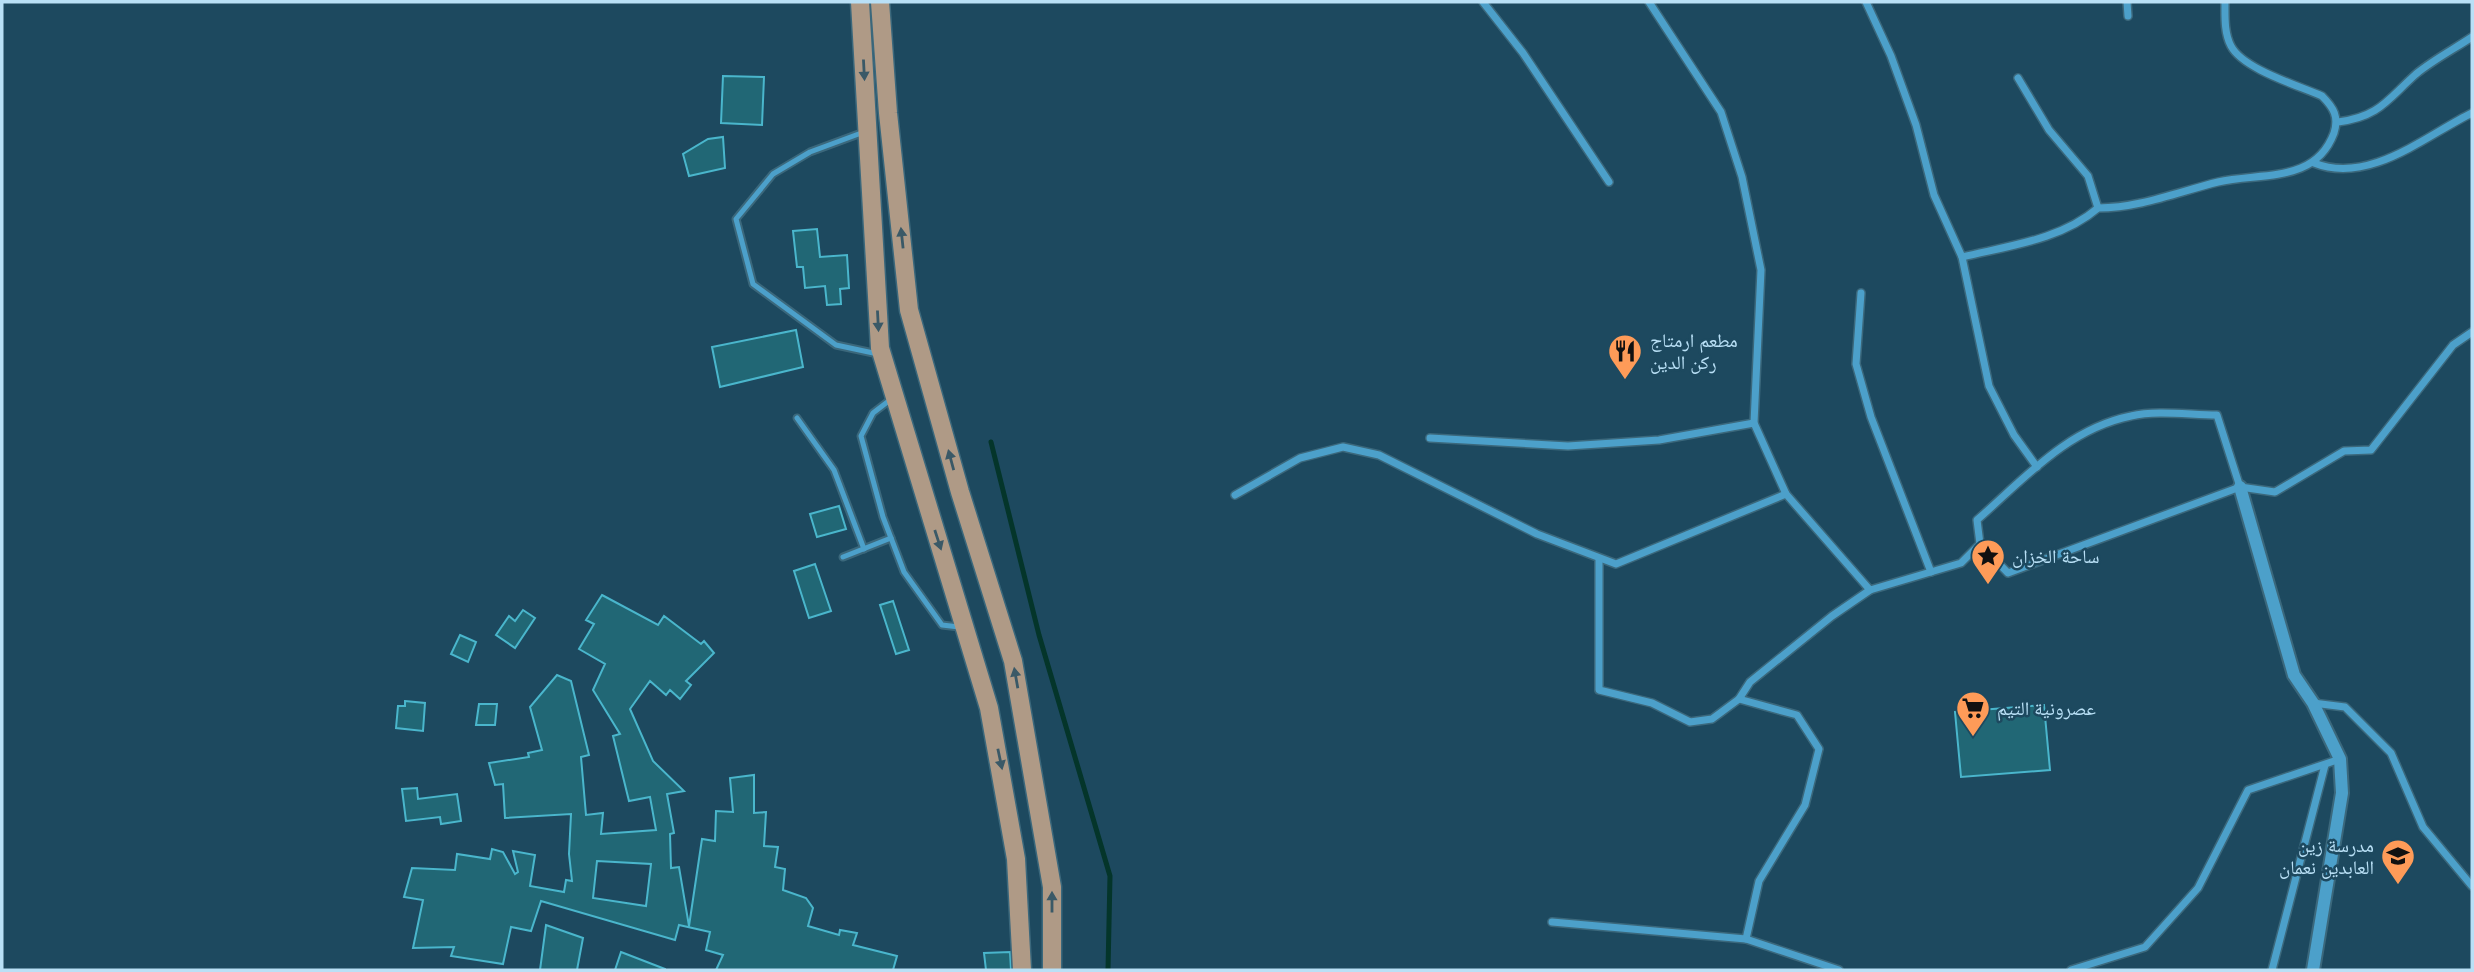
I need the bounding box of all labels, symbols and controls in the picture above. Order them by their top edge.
one-way arrow [858,59,869,81]
one-way arrow [896,227,907,249]
one-way arrow [873,311,884,333]
place label: مطعم ارمتاج ركن الدين [1650,327,1738,375]
restaurant icon: مطعم ارمتاج ركن الدين [1606,332,1644,381]
one-way arrow [945,449,955,470]
one-way arrow [934,530,944,551]
place icon: ساحة الخزان [1969,537,2007,586]
place label: ساحة الخزان [2012,543,2099,569]
one-way arrow [1010,666,1021,688]
supermarket icon: عصرونية التيم [1954,689,1992,738]
place label: عصرونية التيم [1997,695,2096,721]
one-way arrow [994,748,1005,770]
place label: مدرسة زين العابدين نعمان [2279,832,2374,880]
school or university icon: مدرسة زين العابدين نعمان [2379,837,2417,886]
one-way arrow [1046,891,1058,913]

